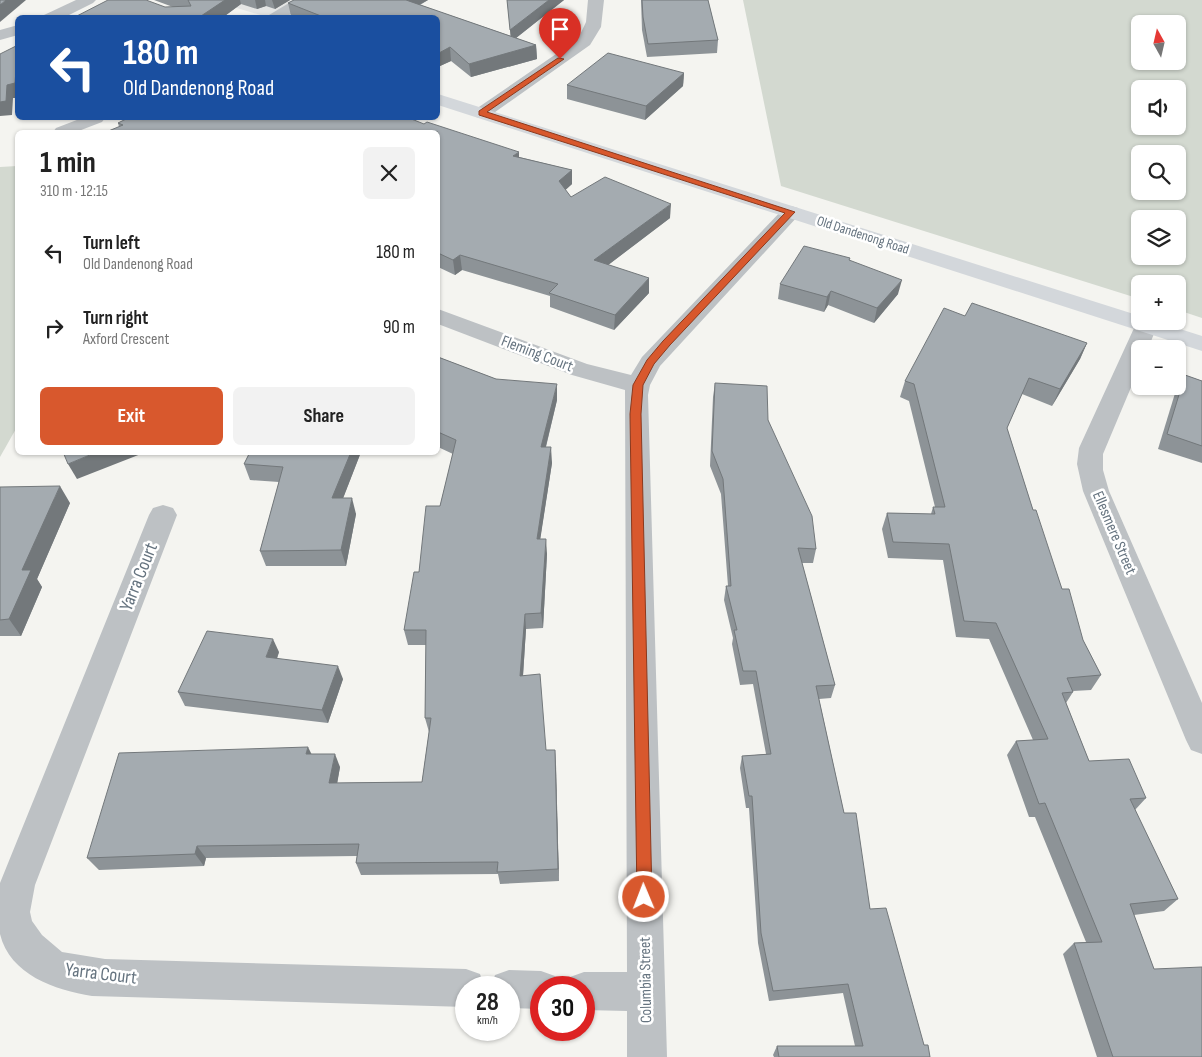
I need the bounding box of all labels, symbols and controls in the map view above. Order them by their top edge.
pin [539,8,581,59]
icon: arrive [546,15,574,43]
north arrow [1131,15,1186,70]
map controls [1131,15,1186,395]
text: 180 m [123,32,199,75]
icon: left [40,35,105,100]
text: Old Dandenong Road [123,75,274,102]
button: sound [1131,80,1186,135]
text: 1 min [40,145,96,181]
button: search [1131,145,1186,200]
button: close [363,147,415,199]
text: 310 m · 12:15 [40,182,108,201]
button: layers [1131,210,1186,265]
street label: Old Dandenong Road [815,212,911,258]
text: Turn left [83,232,140,255]
icon: left [40,239,68,267]
text: 180 m [376,241,415,264]
text: Old Dandenong Road [83,255,193,274]
button: + [1131,275,1186,330]
text: Turn right [83,307,148,330]
icon: right [40,314,68,342]
text: 90 m [383,316,415,339]
text: Axford Crescent [83,330,169,349]
street label: Fleming Court [499,332,576,376]
button: − [1131,340,1186,395]
button: Exit [40,387,223,445]
button: Share [233,387,415,445]
street label: Ellesmere Street [1088,489,1140,578]
street label: Yarra Court [115,539,163,615]
position arrow [617,870,669,922]
street label: Columbia Street [636,937,656,1023]
street label: Yarra Court [64,958,138,990]
speed limit sign: 30 [530,976,595,1041]
text: 28 [476,987,499,1018]
text: km/h [477,1013,498,1028]

